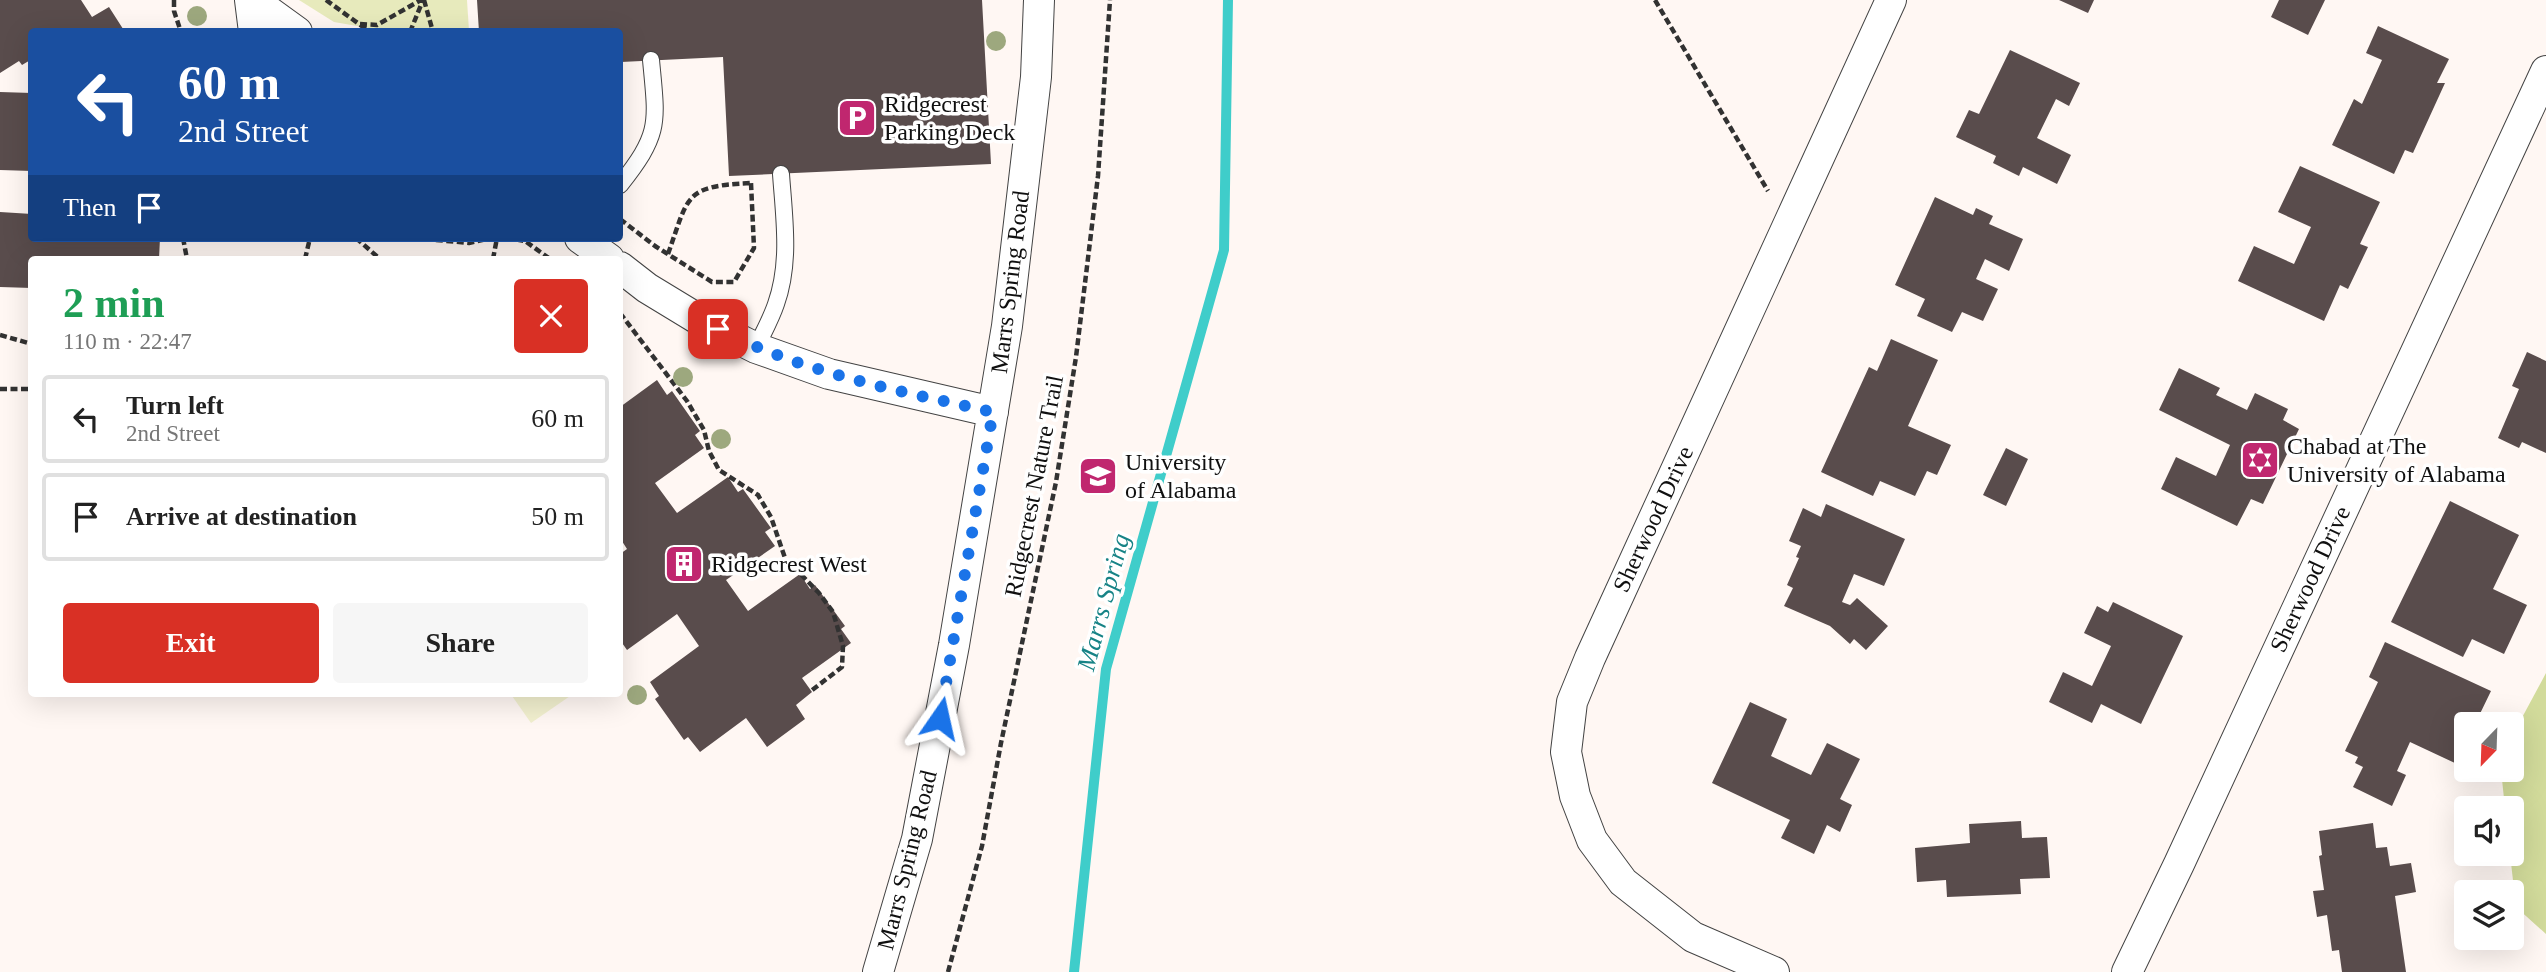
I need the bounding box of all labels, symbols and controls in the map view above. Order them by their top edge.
text: 60 m [178,55,280,110]
icon: left [63,56,154,147]
place label: Ridgecrest Parking Deck [884,91,1015,145]
parking icon: Ridgecrest Parking Deck [836,97,878,139]
text: 2nd Street [178,113,309,149]
icon: arrive [130,189,168,227]
street label: Marrs Spring Road [986,189,1034,375]
text: Then [63,193,116,222]
button: close [514,279,588,353]
text: 2 min [63,280,165,326]
pin [688,299,748,359]
icon: arrive [699,310,737,348]
text: 110 m · 22:47 [63,329,192,354]
street label: Ridgecrest Nature Trail [1000,373,1068,599]
text: Turn left [126,391,224,420]
icon: left [67,400,105,438]
text: 60 m [531,404,584,433]
text: 2nd Street [126,421,220,446]
place label: Chabad at The University of Alabama [2287,433,2506,487]
synagogue icon: Chabad at The University of Alabama [2239,439,2281,481]
street label: Sherwood Drive [1608,442,1698,596]
place label: University of Alabama [1125,449,1237,503]
school or university icon: University of Alabama [1077,455,1119,497]
icon: arrive [67,498,105,536]
text: Arrive at destination [126,502,357,531]
text: 50 m [531,502,584,531]
street label: Sherwood Drive [2265,502,2355,656]
water label: Marrs Spring [1071,530,1136,675]
building icon: Ridgecrest West [663,543,705,585]
place label: Ridgecrest West [711,551,867,577]
button: Exit [63,603,319,683]
button: Share [333,603,588,683]
position arrow [903,681,977,755]
north arrow [2454,712,2524,782]
map controls [2454,712,2524,950]
street label: Marrs Spring Road [872,768,942,952]
button: sound [2454,796,2524,866]
button: layers [2454,880,2524,950]

